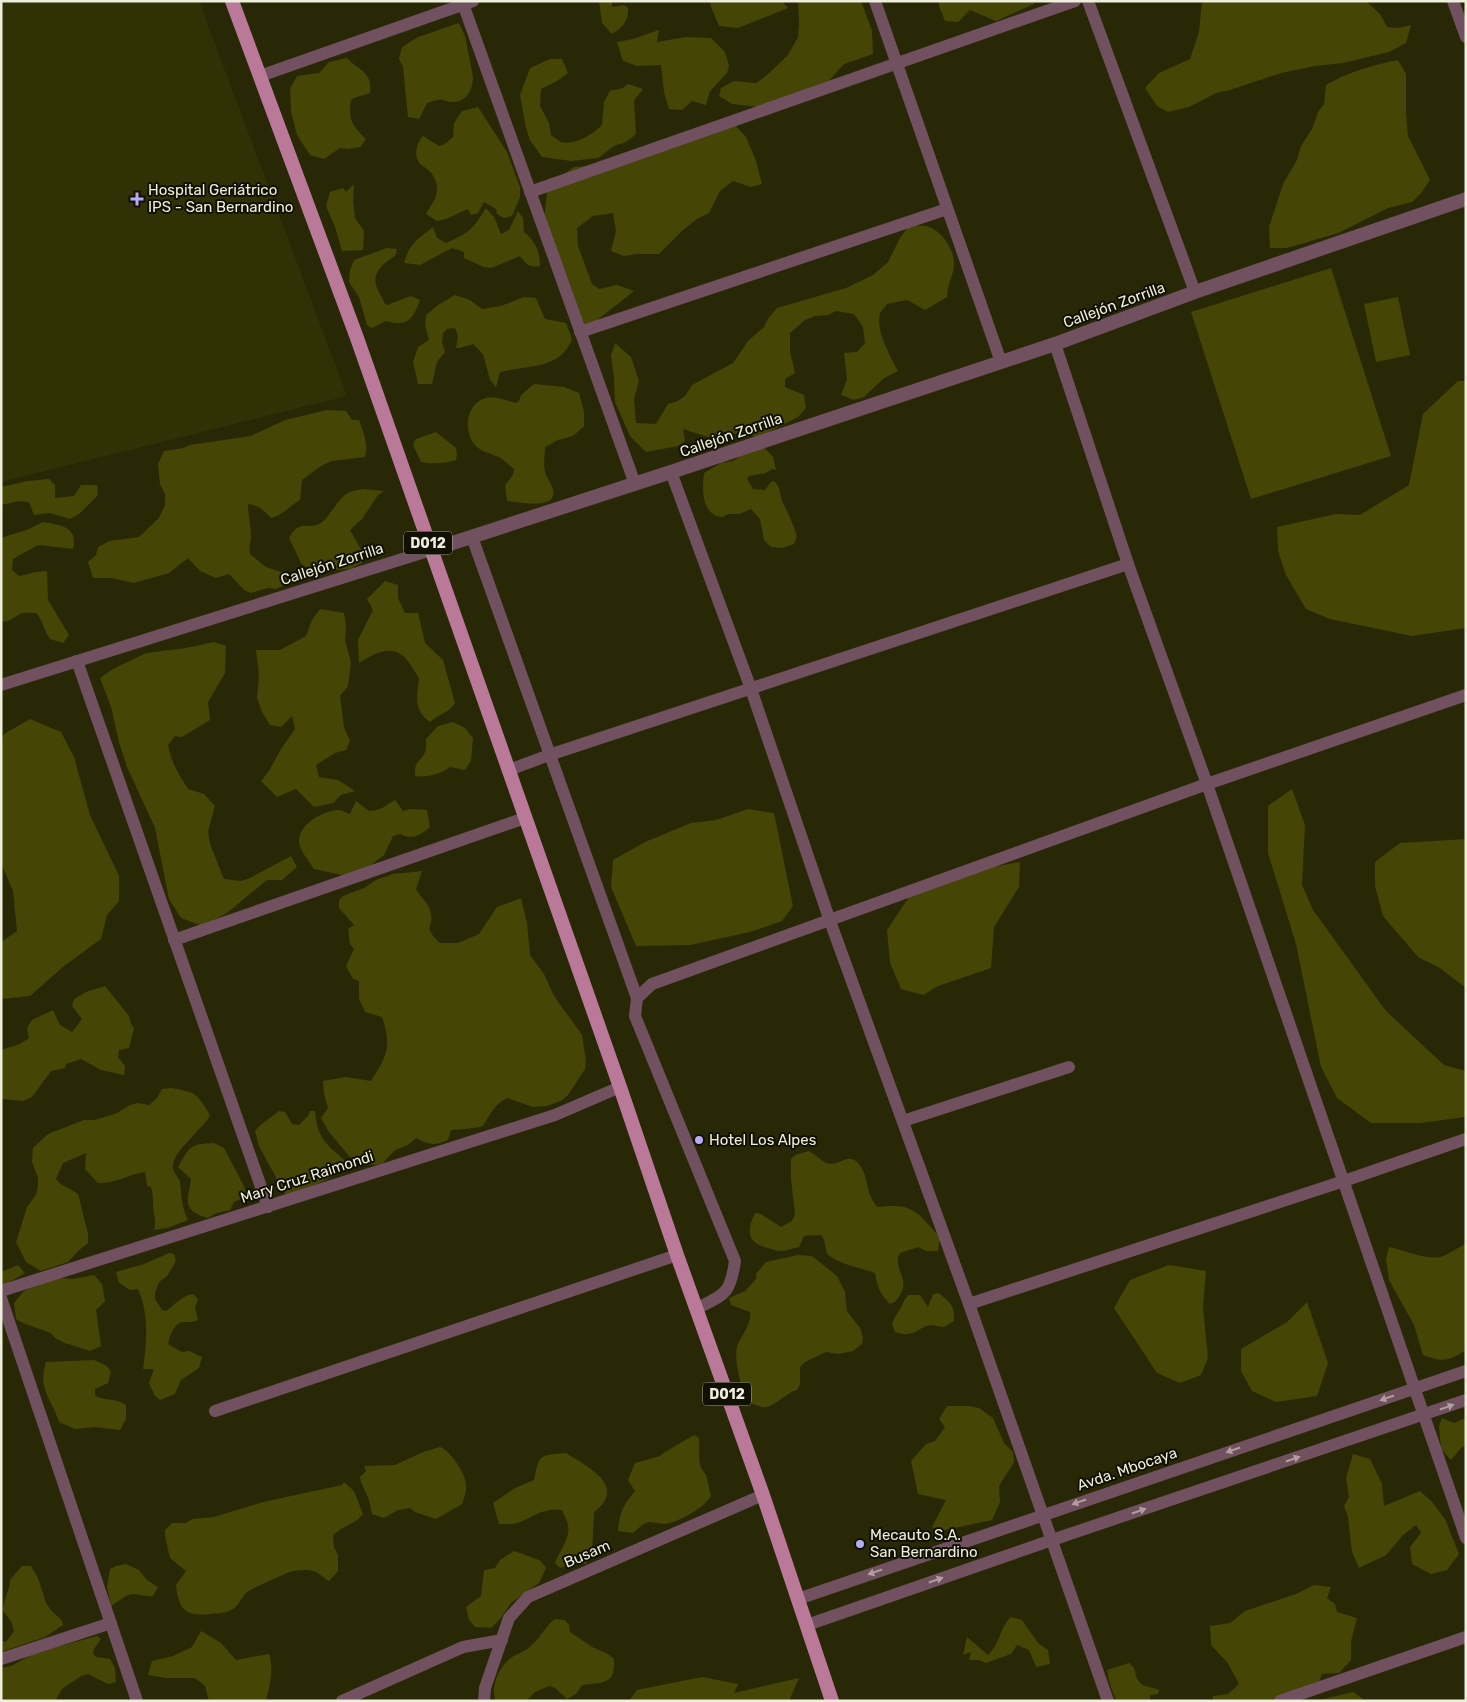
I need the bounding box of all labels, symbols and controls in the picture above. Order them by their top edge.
place label: Hospital Geriátrico IPS - San Bernardino [148,181,293,216]
marker: Hospital Geriátrico IPS - San Bernardino [130,192,144,206]
street label: Callejón Zorrilla [1061,278,1167,332]
street label: Callejón Zorrilla [677,409,785,461]
road number: D012 [404,532,452,554]
street label: Callejón Zorrilla [278,539,386,589]
place label: Hotel Los Alpes [709,1131,817,1149]
marker: Hotel Los Alpes [693,1134,705,1146]
street label: Mary Cruz Raimondi [238,1147,376,1207]
road number: D012 [703,1382,751,1406]
one-way arrow [1379,1395,1394,1402]
one-way arrow [1440,1403,1455,1411]
street label: Avda. Mbocaya [1075,1443,1179,1495]
one-way arrow [1225,1447,1240,1454]
one-way arrow [1286,1455,1301,1463]
one-way arrow [1071,1499,1086,1507]
one-way arrow [1132,1507,1147,1515]
place label: Mecauto S.A. San Bernardino [870,1526,978,1561]
street label: Busam [561,1536,613,1572]
marker: Mecauto S.A. San Bernardino [854,1538,866,1550]
one-way arrow [868,1569,883,1576]
one-way arrow [928,1576,943,1584]

